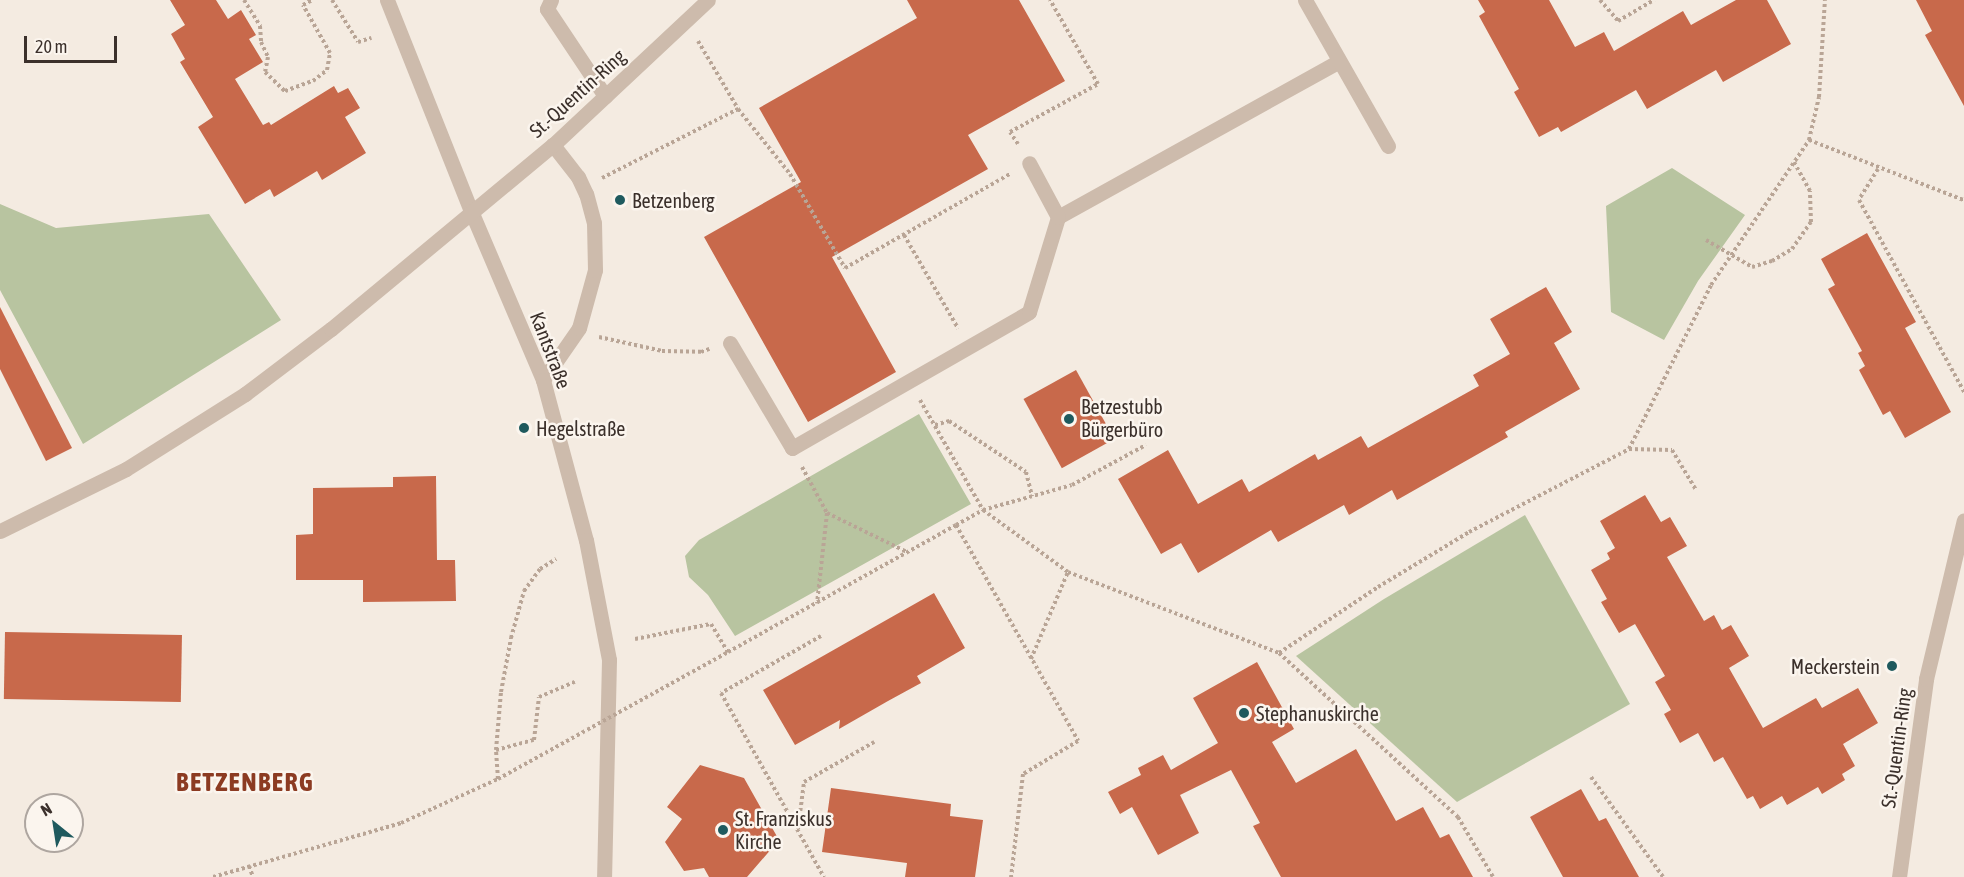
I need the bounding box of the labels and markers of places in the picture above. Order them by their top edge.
place label: Betzenberg [632,188,715,212]
marker: Betzenberg [613,193,627,207]
place label: Betzestubb Bürgerbüro [1081,395,1163,442]
marker: Betzestubb Bürgerbüro [1062,412,1076,426]
place label: Hegelstraße [536,416,625,440]
marker: Hegelstraße [517,421,531,435]
place label: Meckerstein [1791,654,1880,678]
marker: Meckerstein [1885,659,1899,673]
place label: Stephanuskirche [1256,701,1379,725]
marker: Stephanuskirche [1237,706,1251,720]
place label: St. Franziskus Kirche [735,807,832,854]
marker: St. Franziskus Kirche [716,823,730,837]

